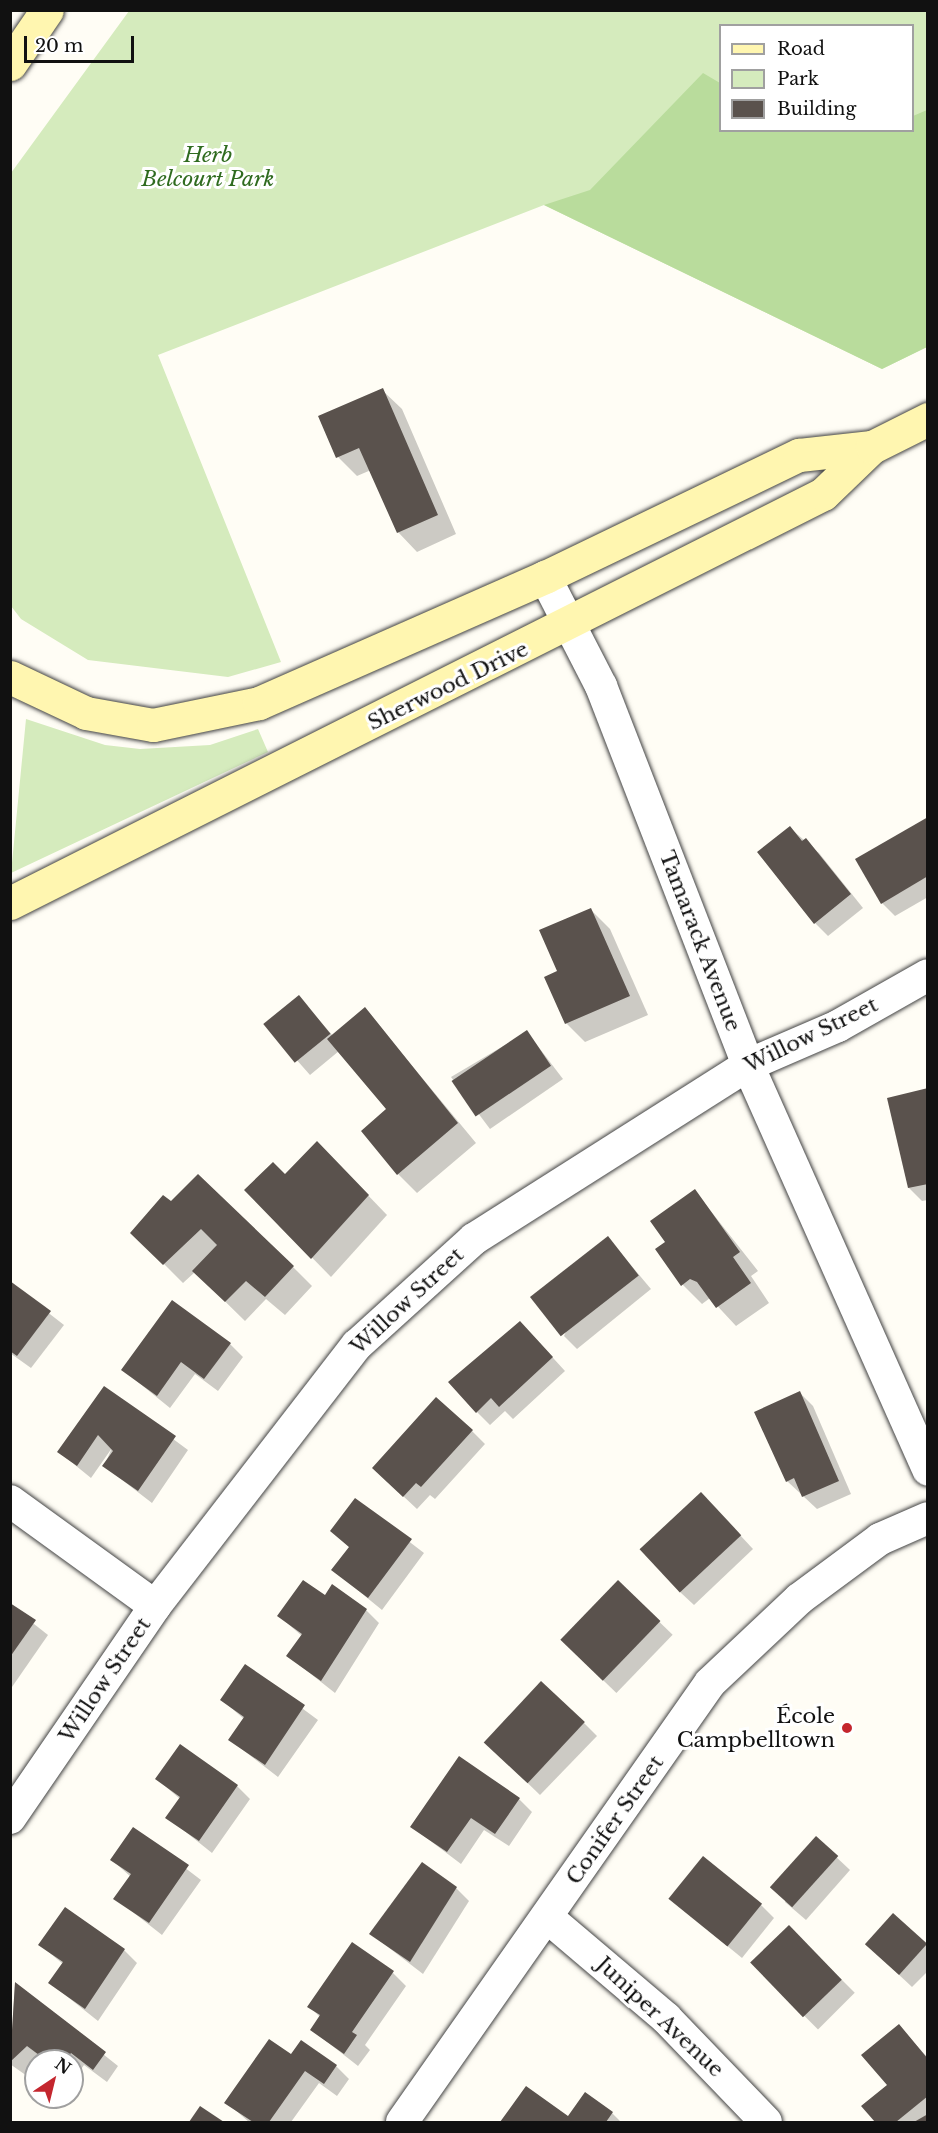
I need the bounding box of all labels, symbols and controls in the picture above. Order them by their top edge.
scale bar [27,24,136,62]
legend [719,24,914,132]
text: 20 m [35,35,83,57]
text: Road [777,38,825,60]
text: Park [777,68,819,90]
text: Building [777,98,856,120]
park label: Herb Belcourt Park [141,142,275,192]
street label: Sherwood Drive [364,636,532,736]
street label: Tamarack Avenue [654,847,746,1035]
street label: Willow Street [740,992,882,1078]
street label: Willow Street [345,1242,469,1360]
street label: Willow Street [54,1613,156,1747]
place label: École Campbelltown [677,1703,835,1753]
marker: École Campbelltown [840,1721,854,1735]
street label: Conifer Street [561,1751,669,1889]
street label: Juniper Avenue [591,1951,729,2083]
north arrow [24,2049,84,2109]
text: N [51,2053,75,2078]

